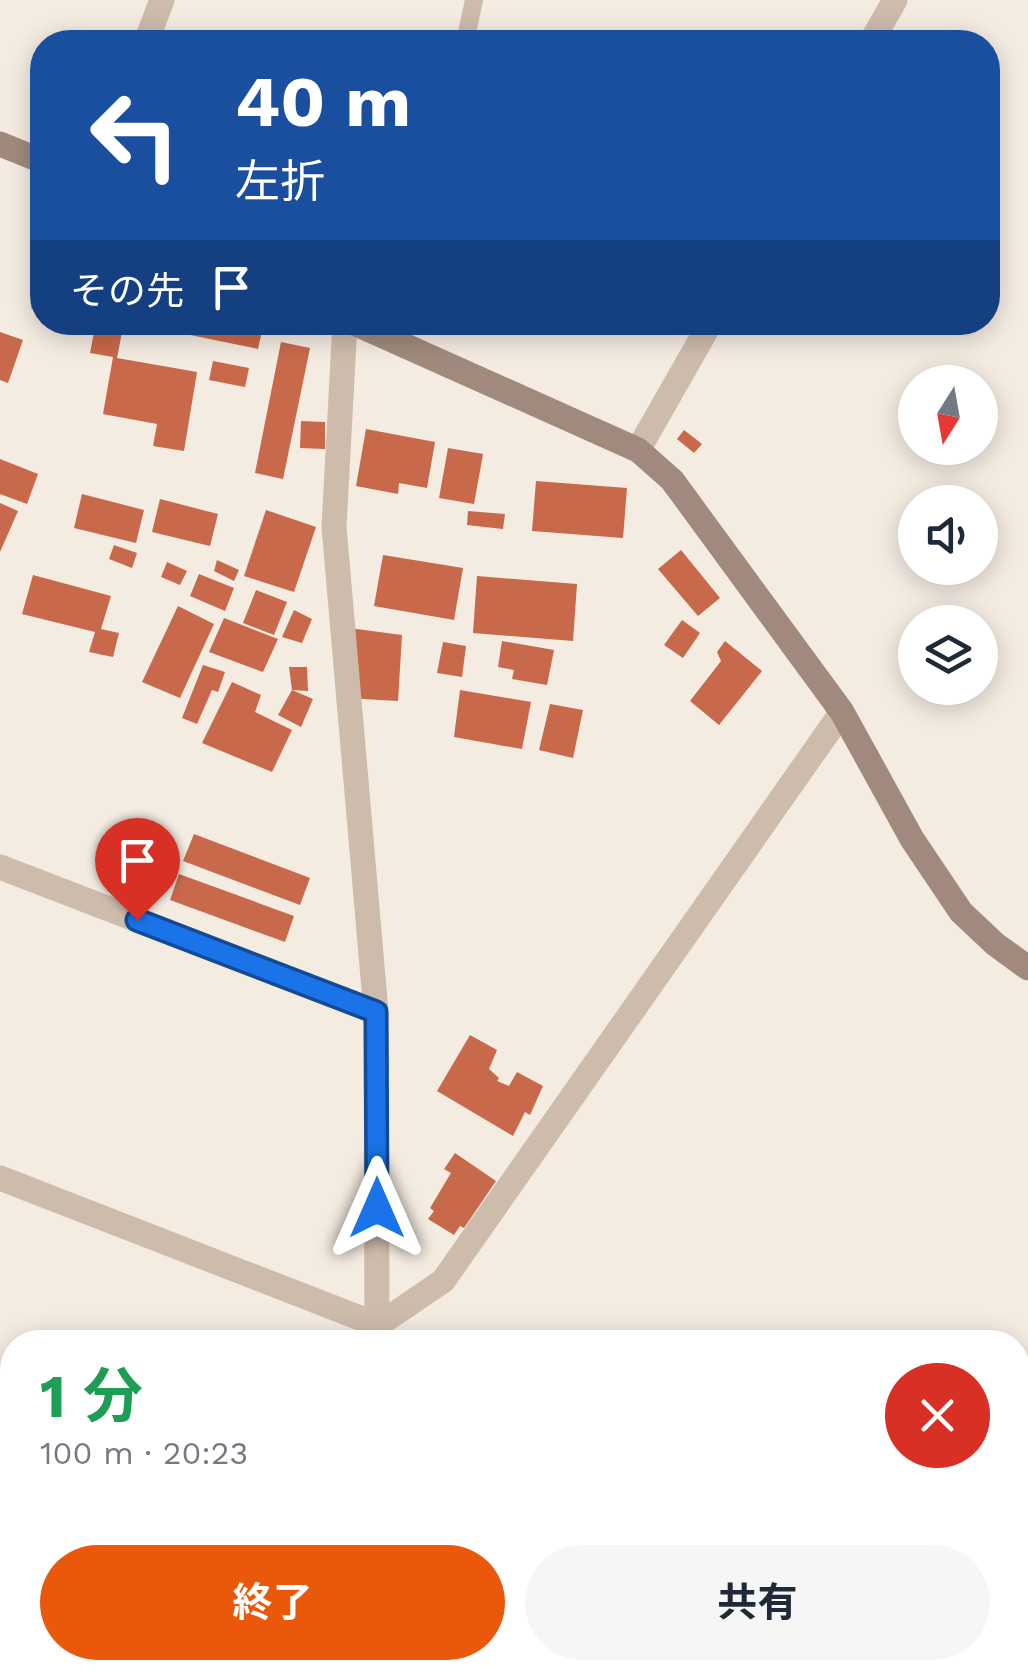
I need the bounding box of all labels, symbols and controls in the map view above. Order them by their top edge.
text: 40 m [235,61,411,143]
icon: left [70,70,200,200]
text: 左折 [235,155,325,208]
icon: arrive [204,260,259,315]
text: その先 [70,269,184,313]
north arrow [898,365,998,465]
map controls [898,365,998,705]
button: sound [898,485,998,585]
button: layers [898,605,998,705]
pin [95,818,180,921]
icon: arrive [110,833,165,888]
position arrow [325,1156,429,1260]
text: 1 分 [40,1361,143,1432]
button: close [885,1363,990,1468]
text: 100 m · 20:23 [40,1434,248,1472]
button: 終了 [40,1545,505,1660]
button: 共有 [525,1545,990,1660]

